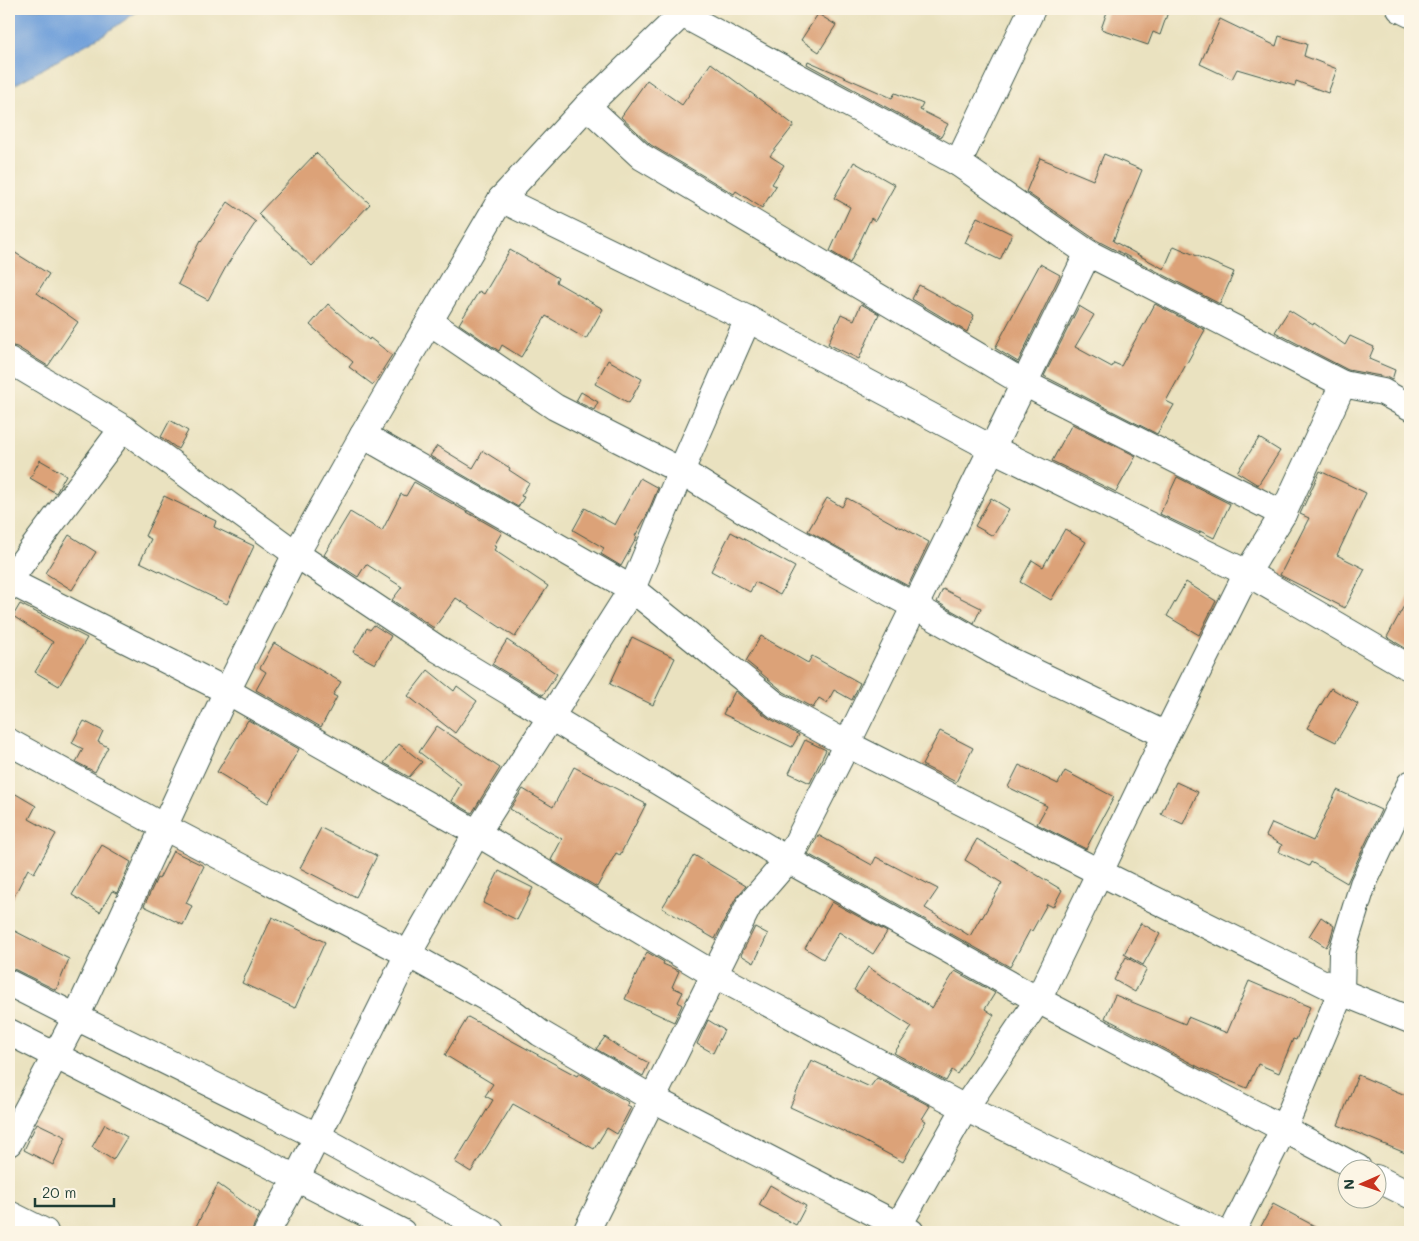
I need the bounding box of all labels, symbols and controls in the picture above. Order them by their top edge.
north arrow [1336,1158,1386,1208]
scale bar [35,1176,114,1208]
text: N [1339,1179,1358,1190]
text: 20 m [42,1182,76,1202]

